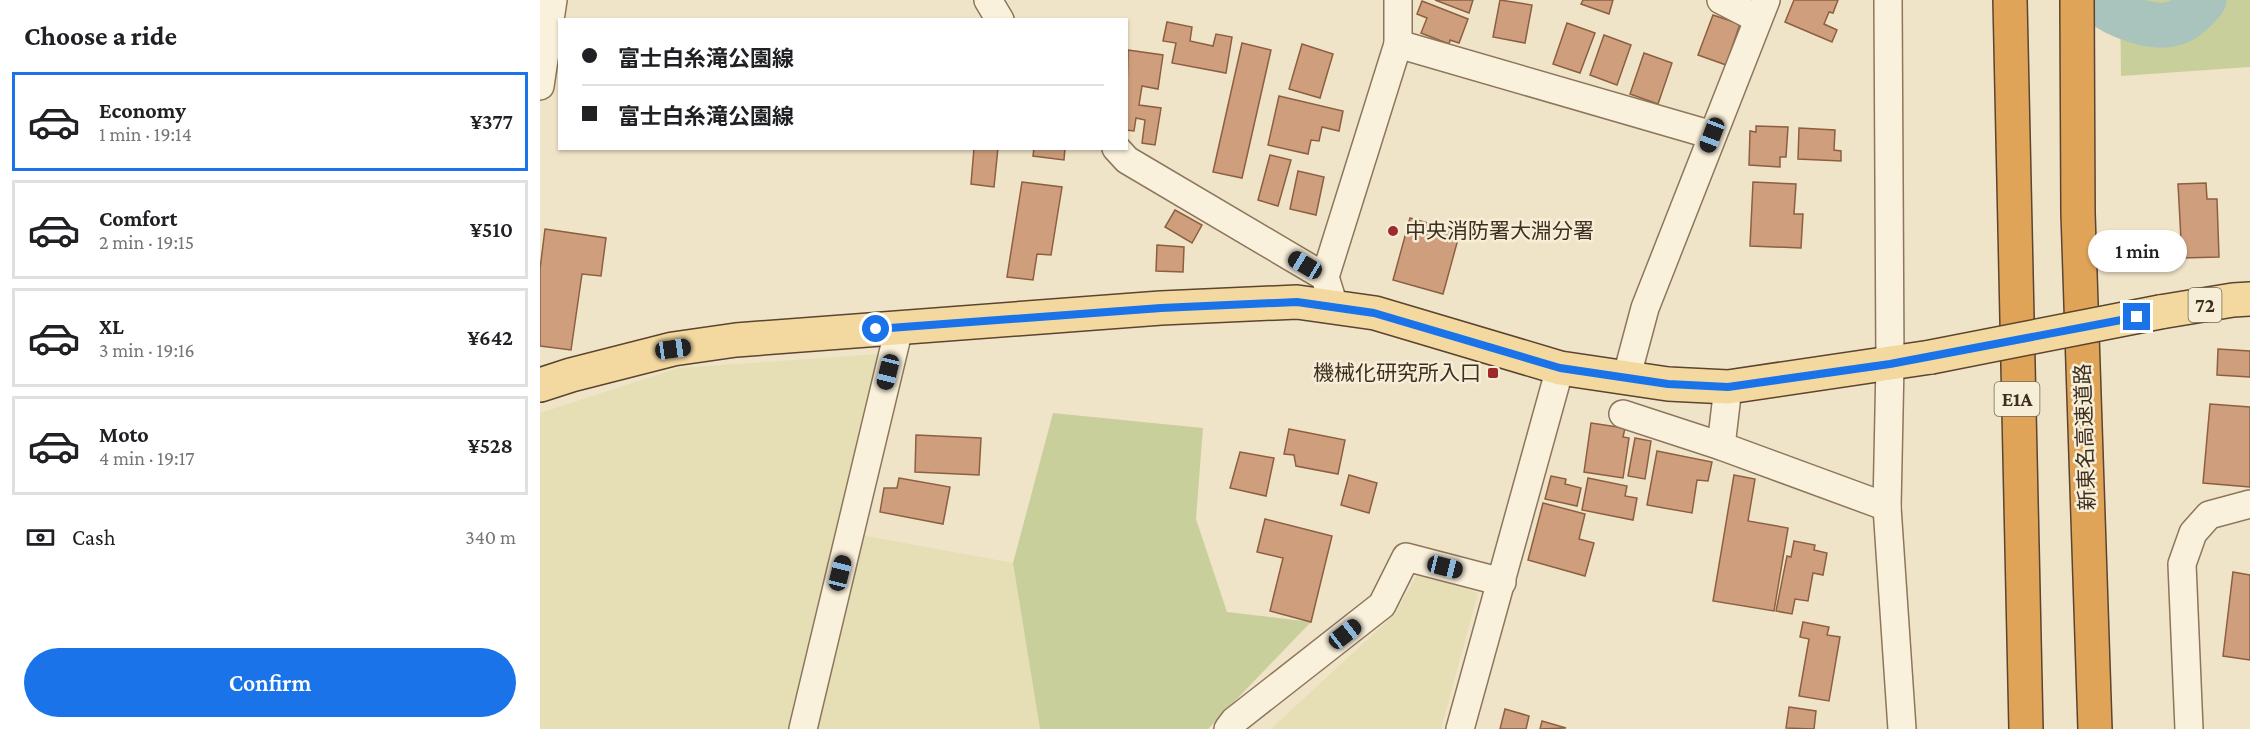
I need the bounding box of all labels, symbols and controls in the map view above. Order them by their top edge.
text: Choose a ride [24,21,177,51]
text: 富士白糸滝公園線 [618,46,794,71]
icon: car [27,95,81,149]
text: Economy [99,98,186,123]
text: 富士白糸滝公園線 [618,104,794,129]
text: ¥377 [470,109,513,134]
car [1697,115,1727,155]
text: 1 min · 19:14 [99,123,192,145]
icon: car [27,203,81,257]
text: Comfort [99,206,177,231]
text: ¥510 [470,217,513,242]
place label: 中央消防署大淵分署 [1405,219,1594,243]
marker: 中央消防署大淵分署 [1386,224,1400,238]
callout: 1 min [2088,230,2186,272]
text: 2 min · 19:15 [99,231,194,253]
text: 1 min [2115,240,2160,262]
car [1285,248,1325,282]
road number: 72 [2188,288,2222,322]
route end [2123,303,2150,330]
icon: car [27,311,81,365]
text: XL [99,314,124,339]
route start [862,315,889,342]
text: ¥642 [467,325,513,350]
car [654,338,692,360]
text: 3 min · 19:16 [99,339,195,361]
car [875,352,901,392]
place label: 機械化研究所入口 [1313,361,1481,385]
street label: 新東名高速道路 [2070,363,2100,511]
marker: 機械化研究所入口 [1486,366,1500,380]
road number: E1A [1994,382,2040,416]
icon: car [27,419,81,473]
text: Moto [99,422,149,447]
text: ¥528 [468,433,513,458]
text: 4 min · 19:17 [99,447,195,469]
icon: cash [24,521,57,554]
text: Cash [72,525,116,550]
text: 340 m [465,526,516,548]
car [827,553,853,593]
car [1425,554,1465,580]
car [1325,616,1365,652]
button: Confirm [24,648,516,717]

